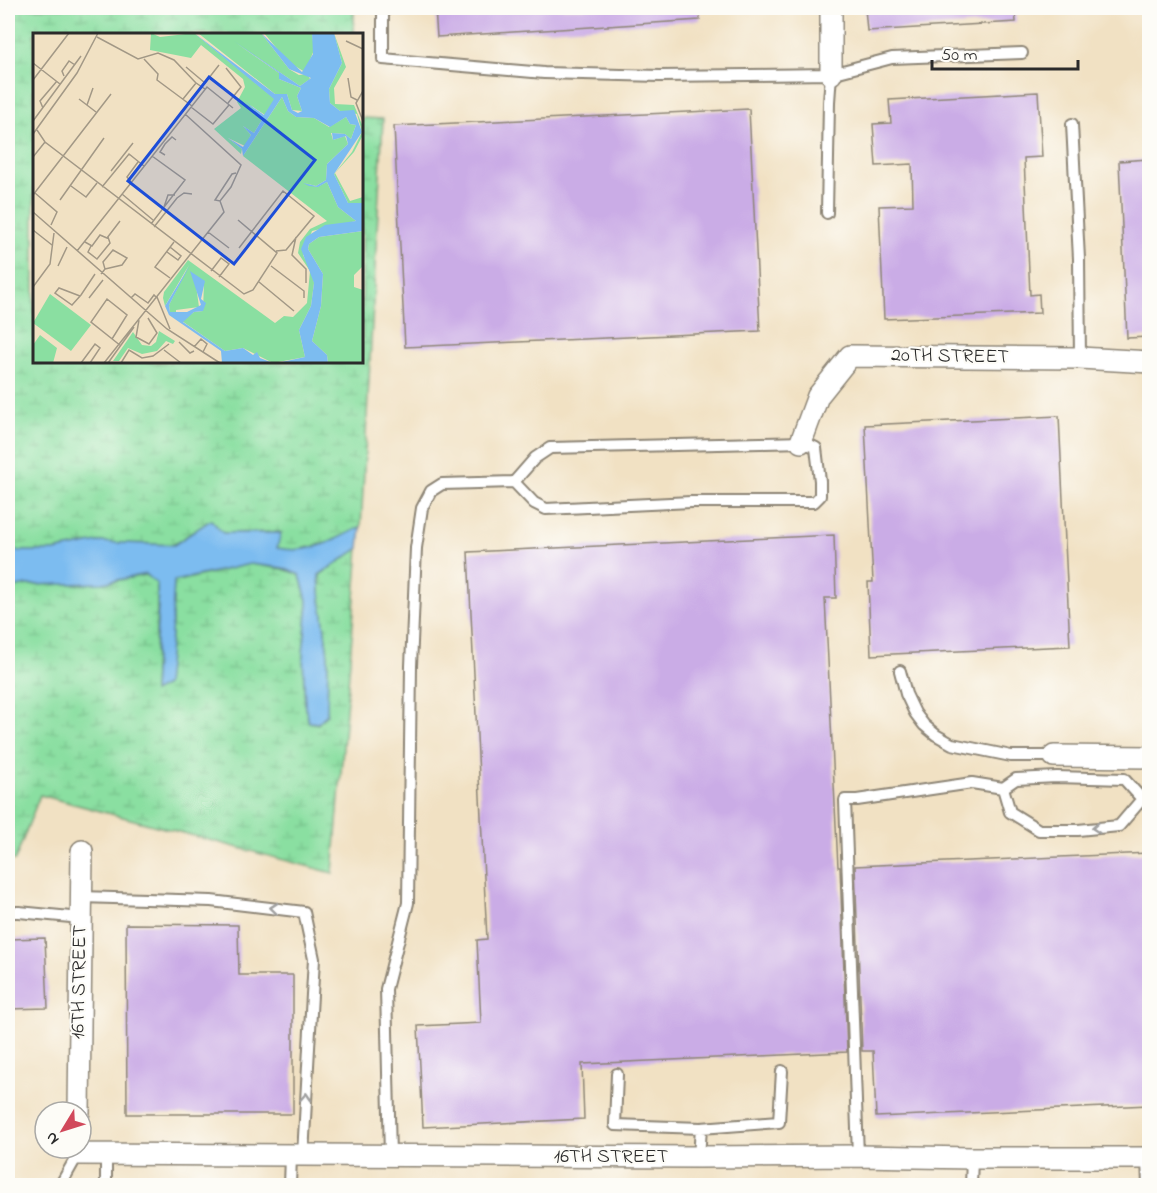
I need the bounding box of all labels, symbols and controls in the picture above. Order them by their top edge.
inset map [33,33,363,363]
scale bar [932,33,1078,71]
text: 50 m [941,43,978,69]
street label: 20TH STREET [891,341,1009,373]
one-way arrow [1091,821,1100,834]
one-way arrow [270,902,279,915]
street label: 16TH STREET [65,925,95,1039]
one-way arrow [299,1092,312,1101]
north arrow [33,1100,93,1160]
text: N [40,1126,66,1150]
street label: 16TH STREET [554,1143,668,1172]

